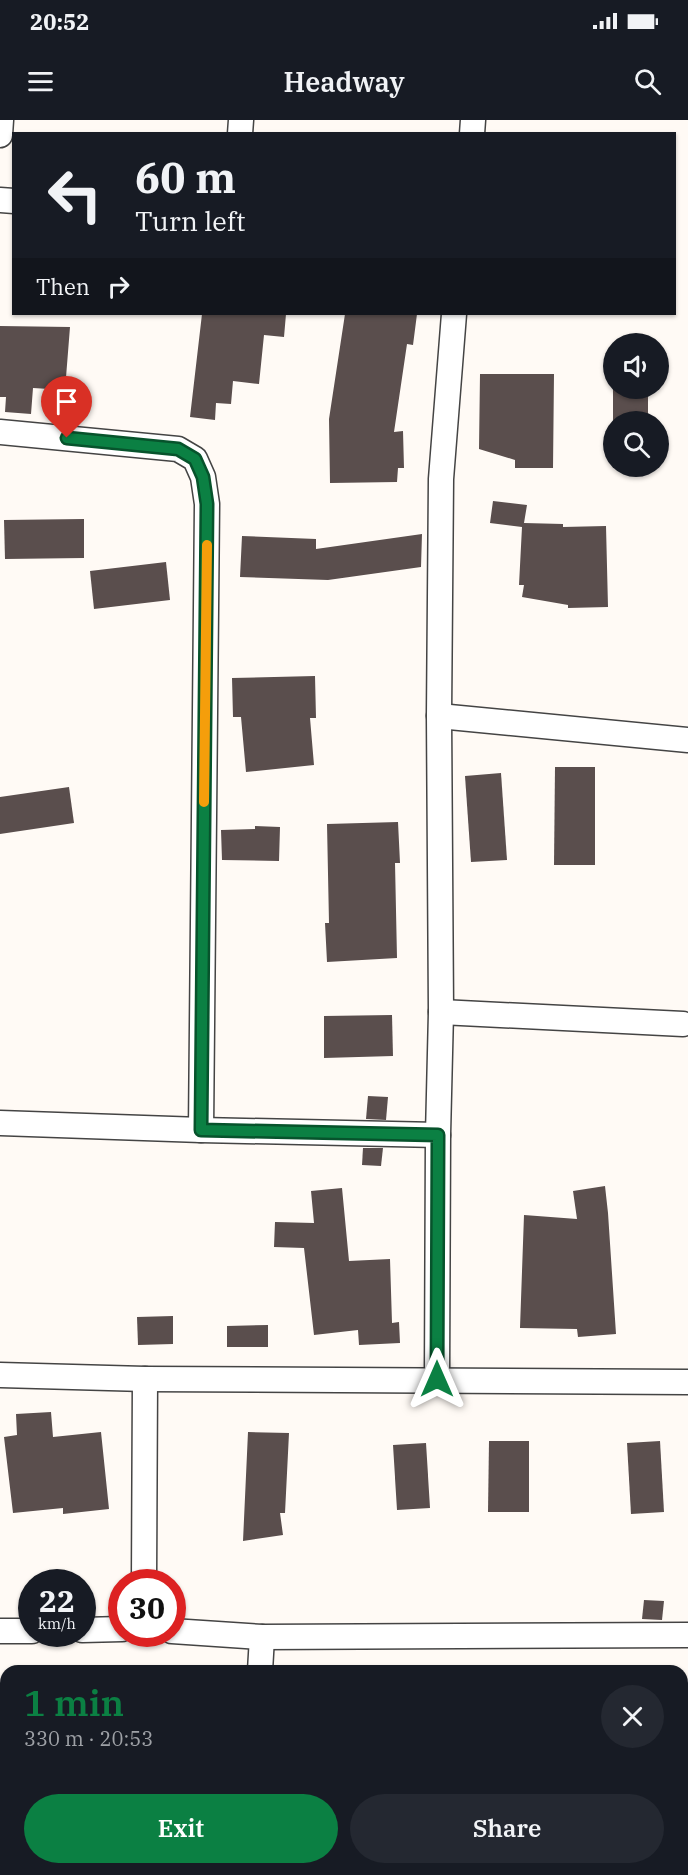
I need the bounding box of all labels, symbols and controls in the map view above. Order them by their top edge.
text: 20:52 [30,7,89,36]
text: Headway [283,64,405,99]
icon: menu [24,65,57,98]
icon: search [631,65,664,98]
text: 60 m [135,150,236,205]
icon: left [36,156,114,234]
text: Turn left [135,203,246,238]
icon: right [102,270,135,303]
text: Then [36,272,90,301]
map controls [603,333,669,477]
button: sound [603,333,669,399]
pin [41,376,92,438]
icon: arrive [50,385,83,418]
button: search [603,411,669,477]
position arrow [405,1347,469,1411]
speed limit sign: 30 [108,1569,186,1647]
text: 22 [39,1581,75,1620]
text: km/h [38,1614,76,1633]
text: 1 min [24,1679,124,1726]
button: close [601,1685,664,1748]
text: 330 m · 20:53 [24,1725,153,1752]
button: Exit [24,1794,338,1863]
button: Share [350,1794,664,1863]

